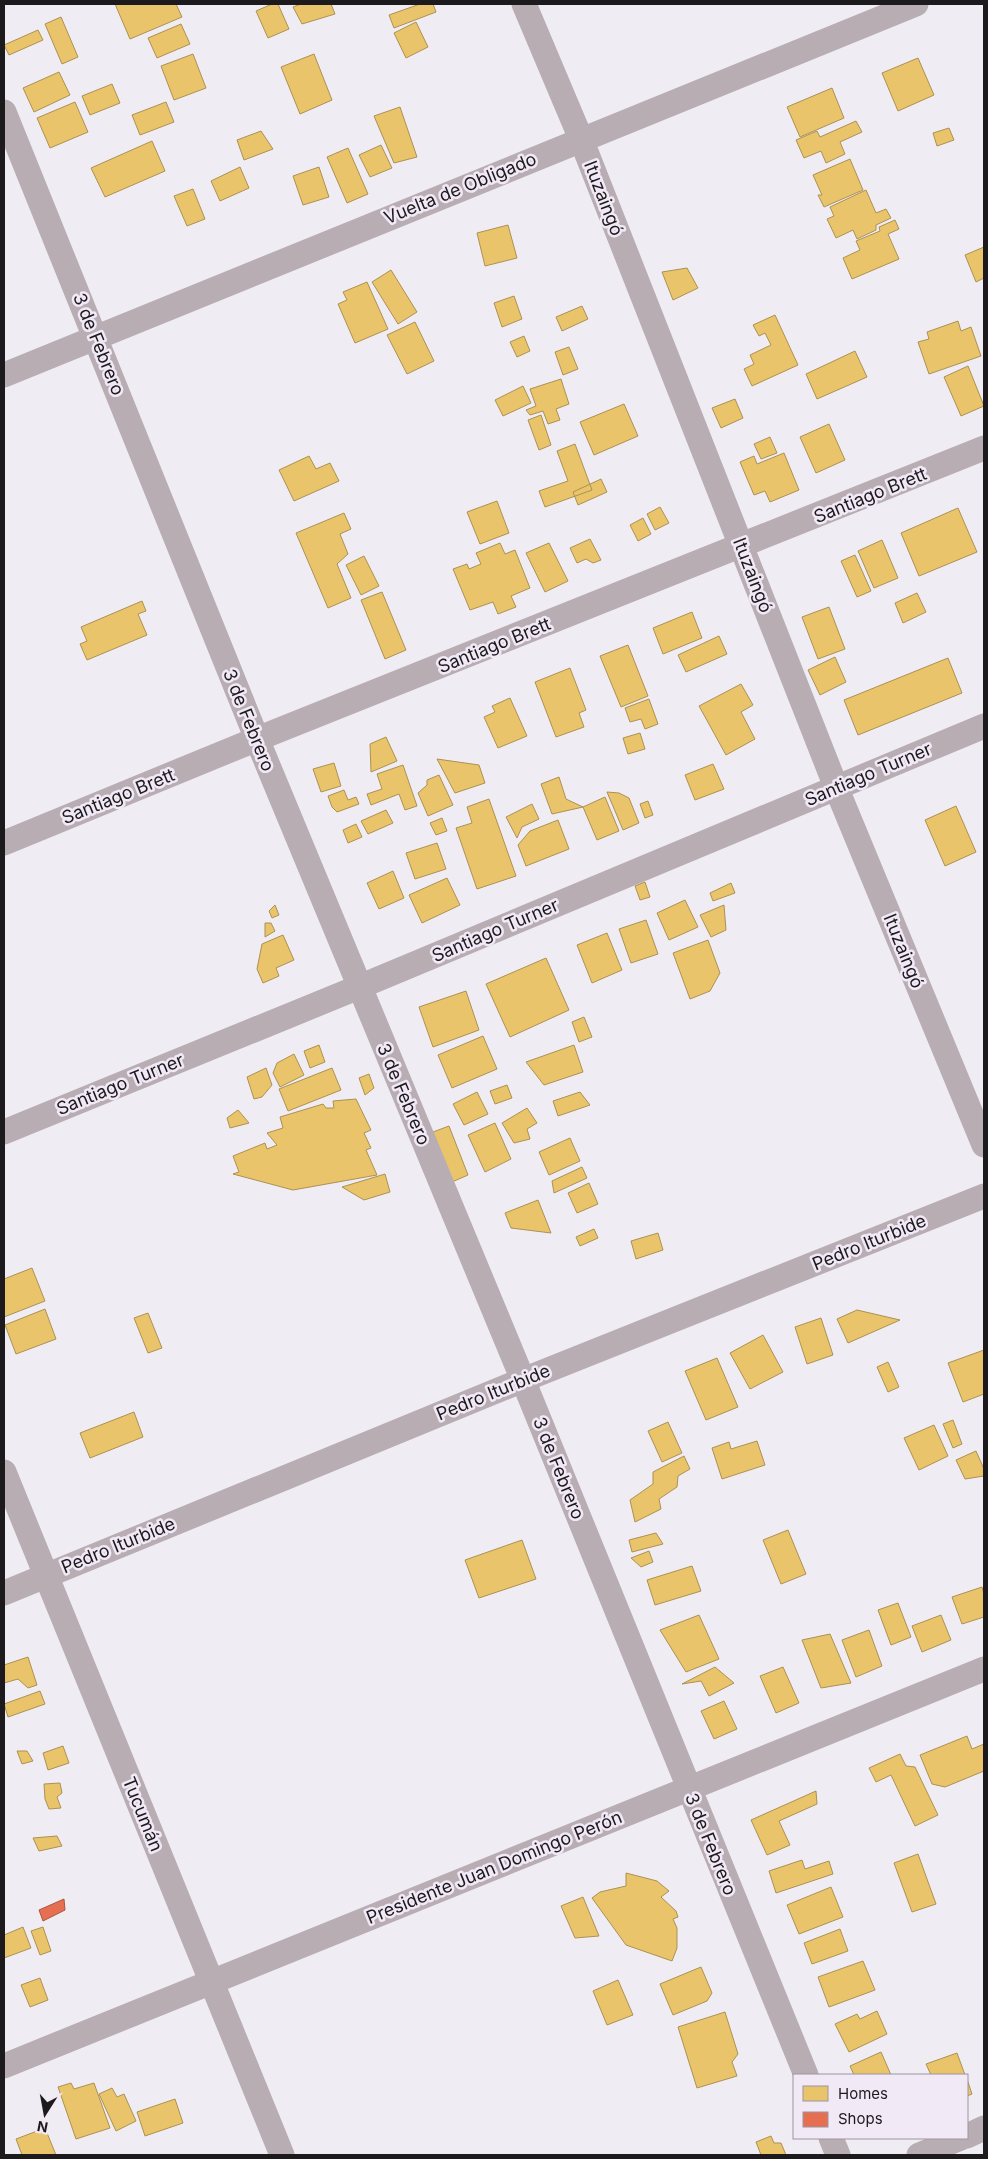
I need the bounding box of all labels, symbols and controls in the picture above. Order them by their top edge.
street label: Vuelta de Obligado [381,148,539,228]
street label: Ituzaingó [580,158,628,238]
street label: 3 de Febrero [69,290,129,398]
street label: Santiago Brett [811,463,929,527]
street label: Ituzaingó [729,535,777,615]
street label: Santiago Brett [435,613,553,677]
street label: 3 de Febrero [219,666,279,774]
street label: Santiago Turner [802,738,935,810]
street label: Santiago Brett [59,764,177,828]
street label: Santiago Turner [429,894,562,966]
street label: Ituzaingó [880,911,928,991]
street label: 3 de Febrero [373,1040,435,1148]
street label: Santiago Turner [53,1049,187,1119]
street label: Pedro Iturbide [809,1210,929,1274]
street label: Pedro Iturbide [433,1360,553,1424]
street label: 3 de Febrero [529,1414,589,1522]
street label: Pedro Iturbide [58,1513,178,1577]
street label: Tucumán [119,1774,167,1854]
street label: 3 de Febrero [681,1790,741,1898]
street label: Presidente Juan Domingo Perón [363,1806,625,1928]
legend [793,2074,968,2139]
text: Homes [838,2084,888,2103]
north arrow [20,2089,70,2139]
text: Shops [838,2109,883,2128]
text: N [36,2118,49,2137]

